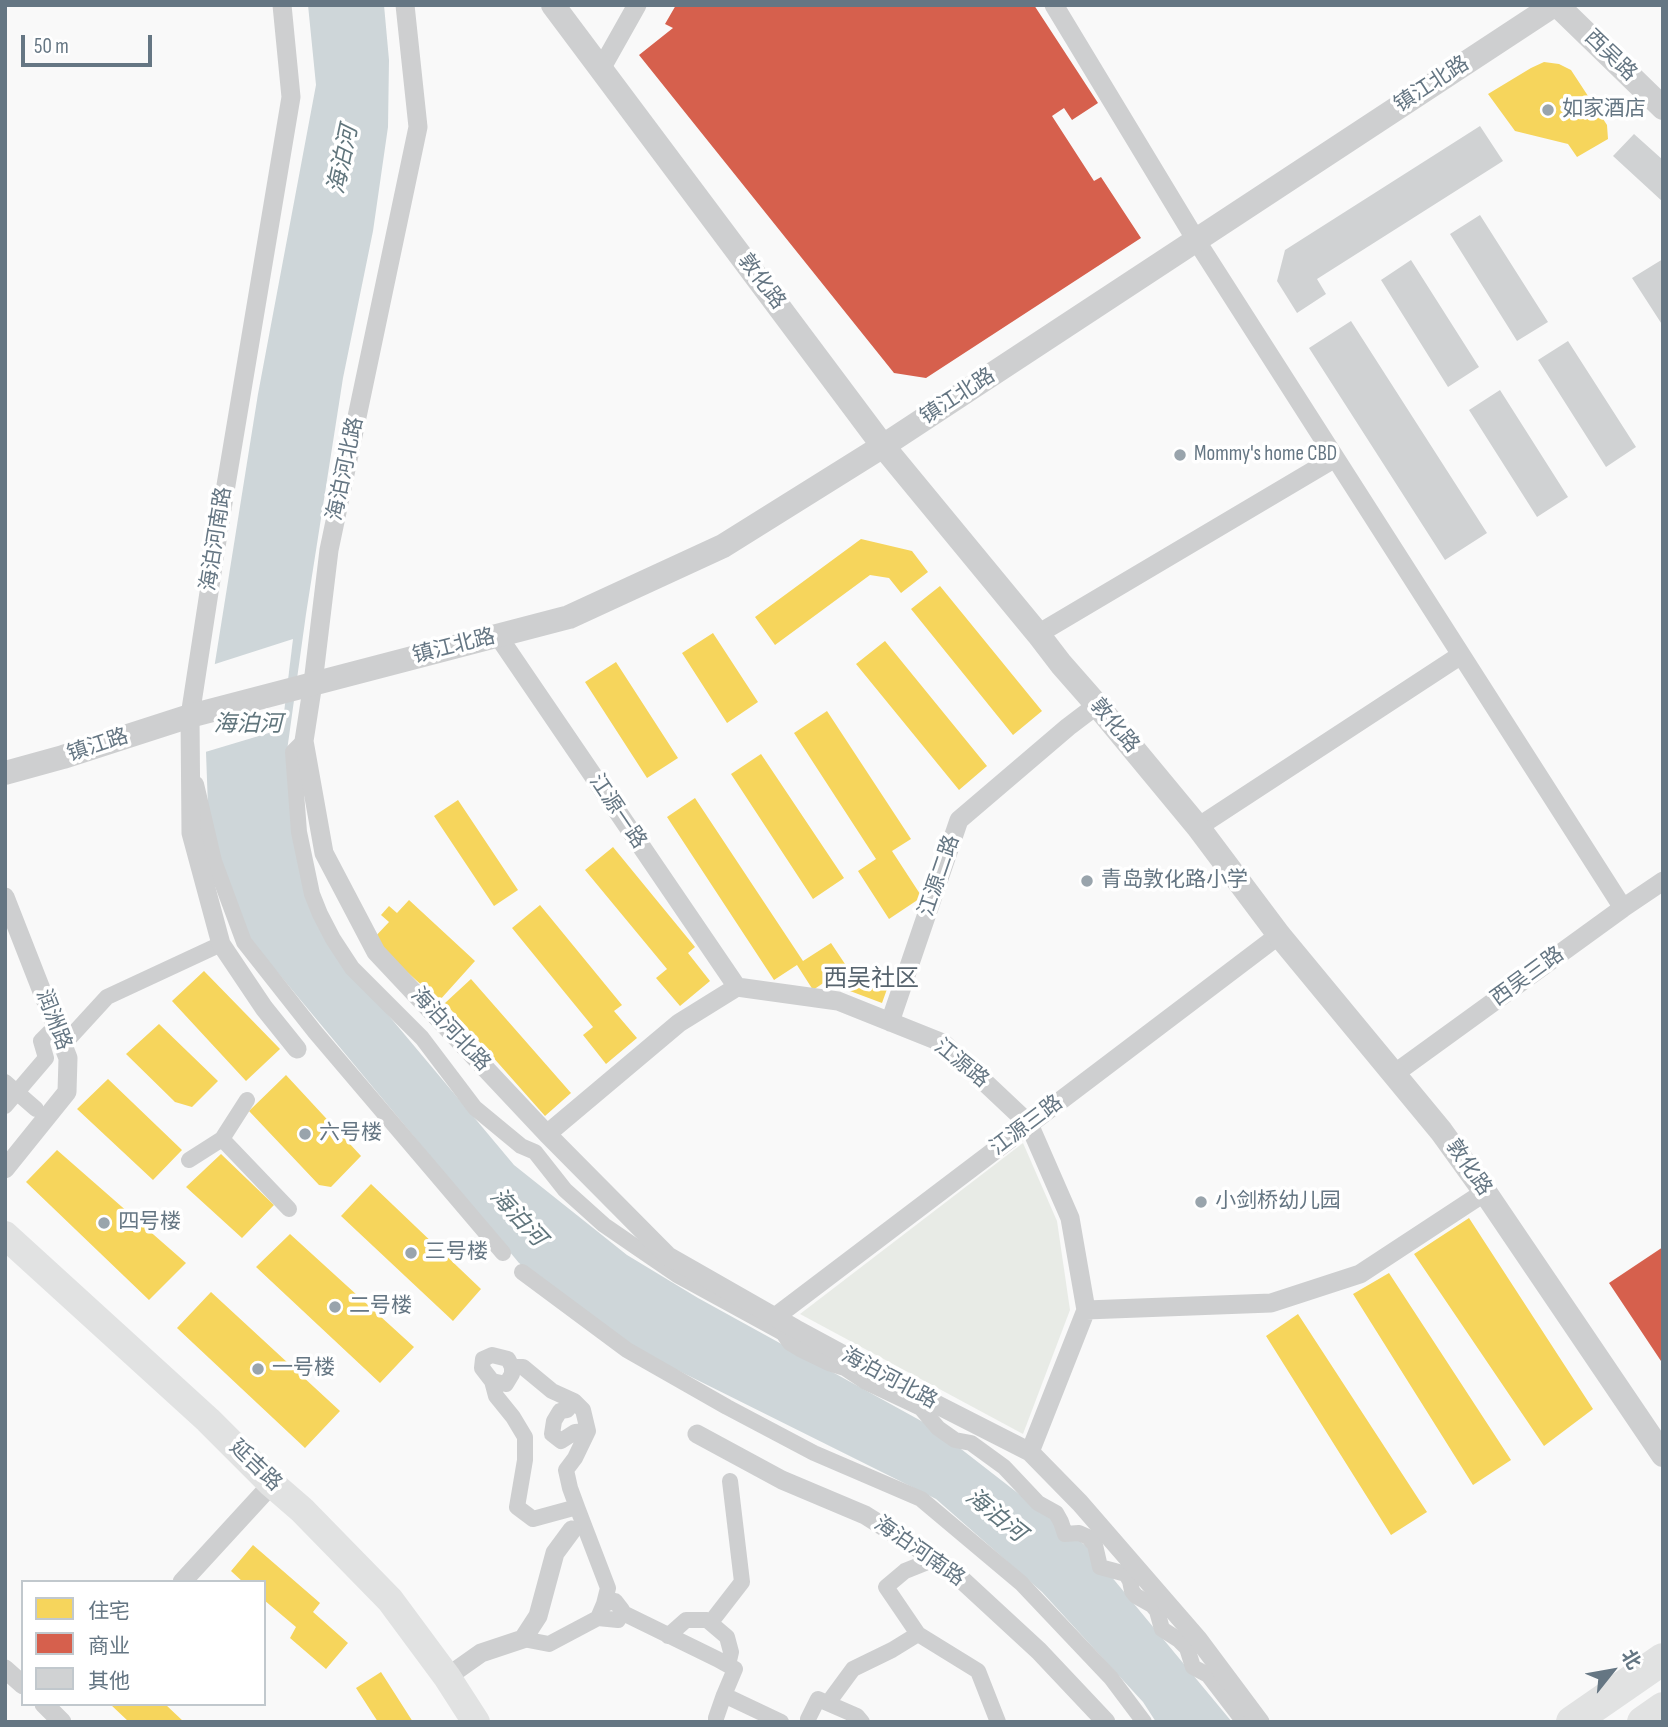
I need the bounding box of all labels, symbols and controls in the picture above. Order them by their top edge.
scale bar [24,21,156,65]
street label: 西吴路 [1579,25,1641,87]
text: 50 m [34,34,69,59]
street label: 镇江北路 [1390,52,1474,118]
place label: 如家酒店 [1562,97,1646,123]
marker: 如家酒店 [1540,102,1556,118]
water label: 海泊河 [323,123,365,197]
street label: 敦化路 [732,249,790,315]
street label: 镇江北路 [916,364,1000,430]
street label: 海泊河北路 [323,415,369,523]
place label: Mommy's home CBD [1194,442,1337,468]
marker: Mommy's home CBD [1172,447,1188,463]
street label: 海泊河南路 [196,485,238,593]
street label: 镇江北路 [410,625,498,669]
street label: 敦化路 [1084,694,1144,758]
water label: 海泊河 [214,711,282,739]
street label: 镇江路 [64,724,132,768]
street label: 江源一路 [583,770,651,854]
street label: 江源二路 [914,832,966,920]
place label: 青岛敦化路小学 [1101,868,1248,894]
marker: 青岛敦化路小学 [1079,873,1095,889]
street label: 西吴三路 [1487,942,1569,1012]
district label: 西吴社区 [823,966,919,994]
street label: 海泊河北路 [405,983,495,1077]
street label: 润洲路 [30,986,76,1054]
street label: 江源路 [929,1034,993,1094]
street label: 江源三路 [986,1091,1068,1161]
place label: 六号楼 [319,1121,382,1147]
marker: 六号楼 [297,1126,313,1142]
street label: 敦化路 [1440,1135,1496,1201]
water label: 海泊河 [483,1183,551,1253]
place label: 小剑桥幼儿园 [1215,1189,1341,1215]
marker: 小剑桥幼儿园 [1193,1194,1209,1210]
place label: 四号楼 [118,1210,181,1236]
marker: 四号楼 [96,1215,112,1231]
place label: 三号楼 [425,1240,488,1266]
marker: 三号楼 [403,1245,419,1261]
place label: 二号楼 [349,1294,412,1320]
marker: 二号楼 [327,1299,343,1315]
street label: 海泊河北路 [837,1343,941,1415]
place label: 一号楼 [272,1356,335,1382]
marker: 一号楼 [250,1361,266,1377]
street label: 延吉路 [224,1435,286,1497]
water label: 海泊河 [960,1484,1030,1548]
street label: 海泊河南路 [869,1512,969,1592]
legend [21,1580,266,1706]
text: 住宅 [88,1599,130,1624]
text: 商业 [88,1634,130,1659]
north arrow [1577,1636,1647,1706]
text: 北 [1616,1646,1645,1674]
text: 其他 [88,1669,130,1694]

